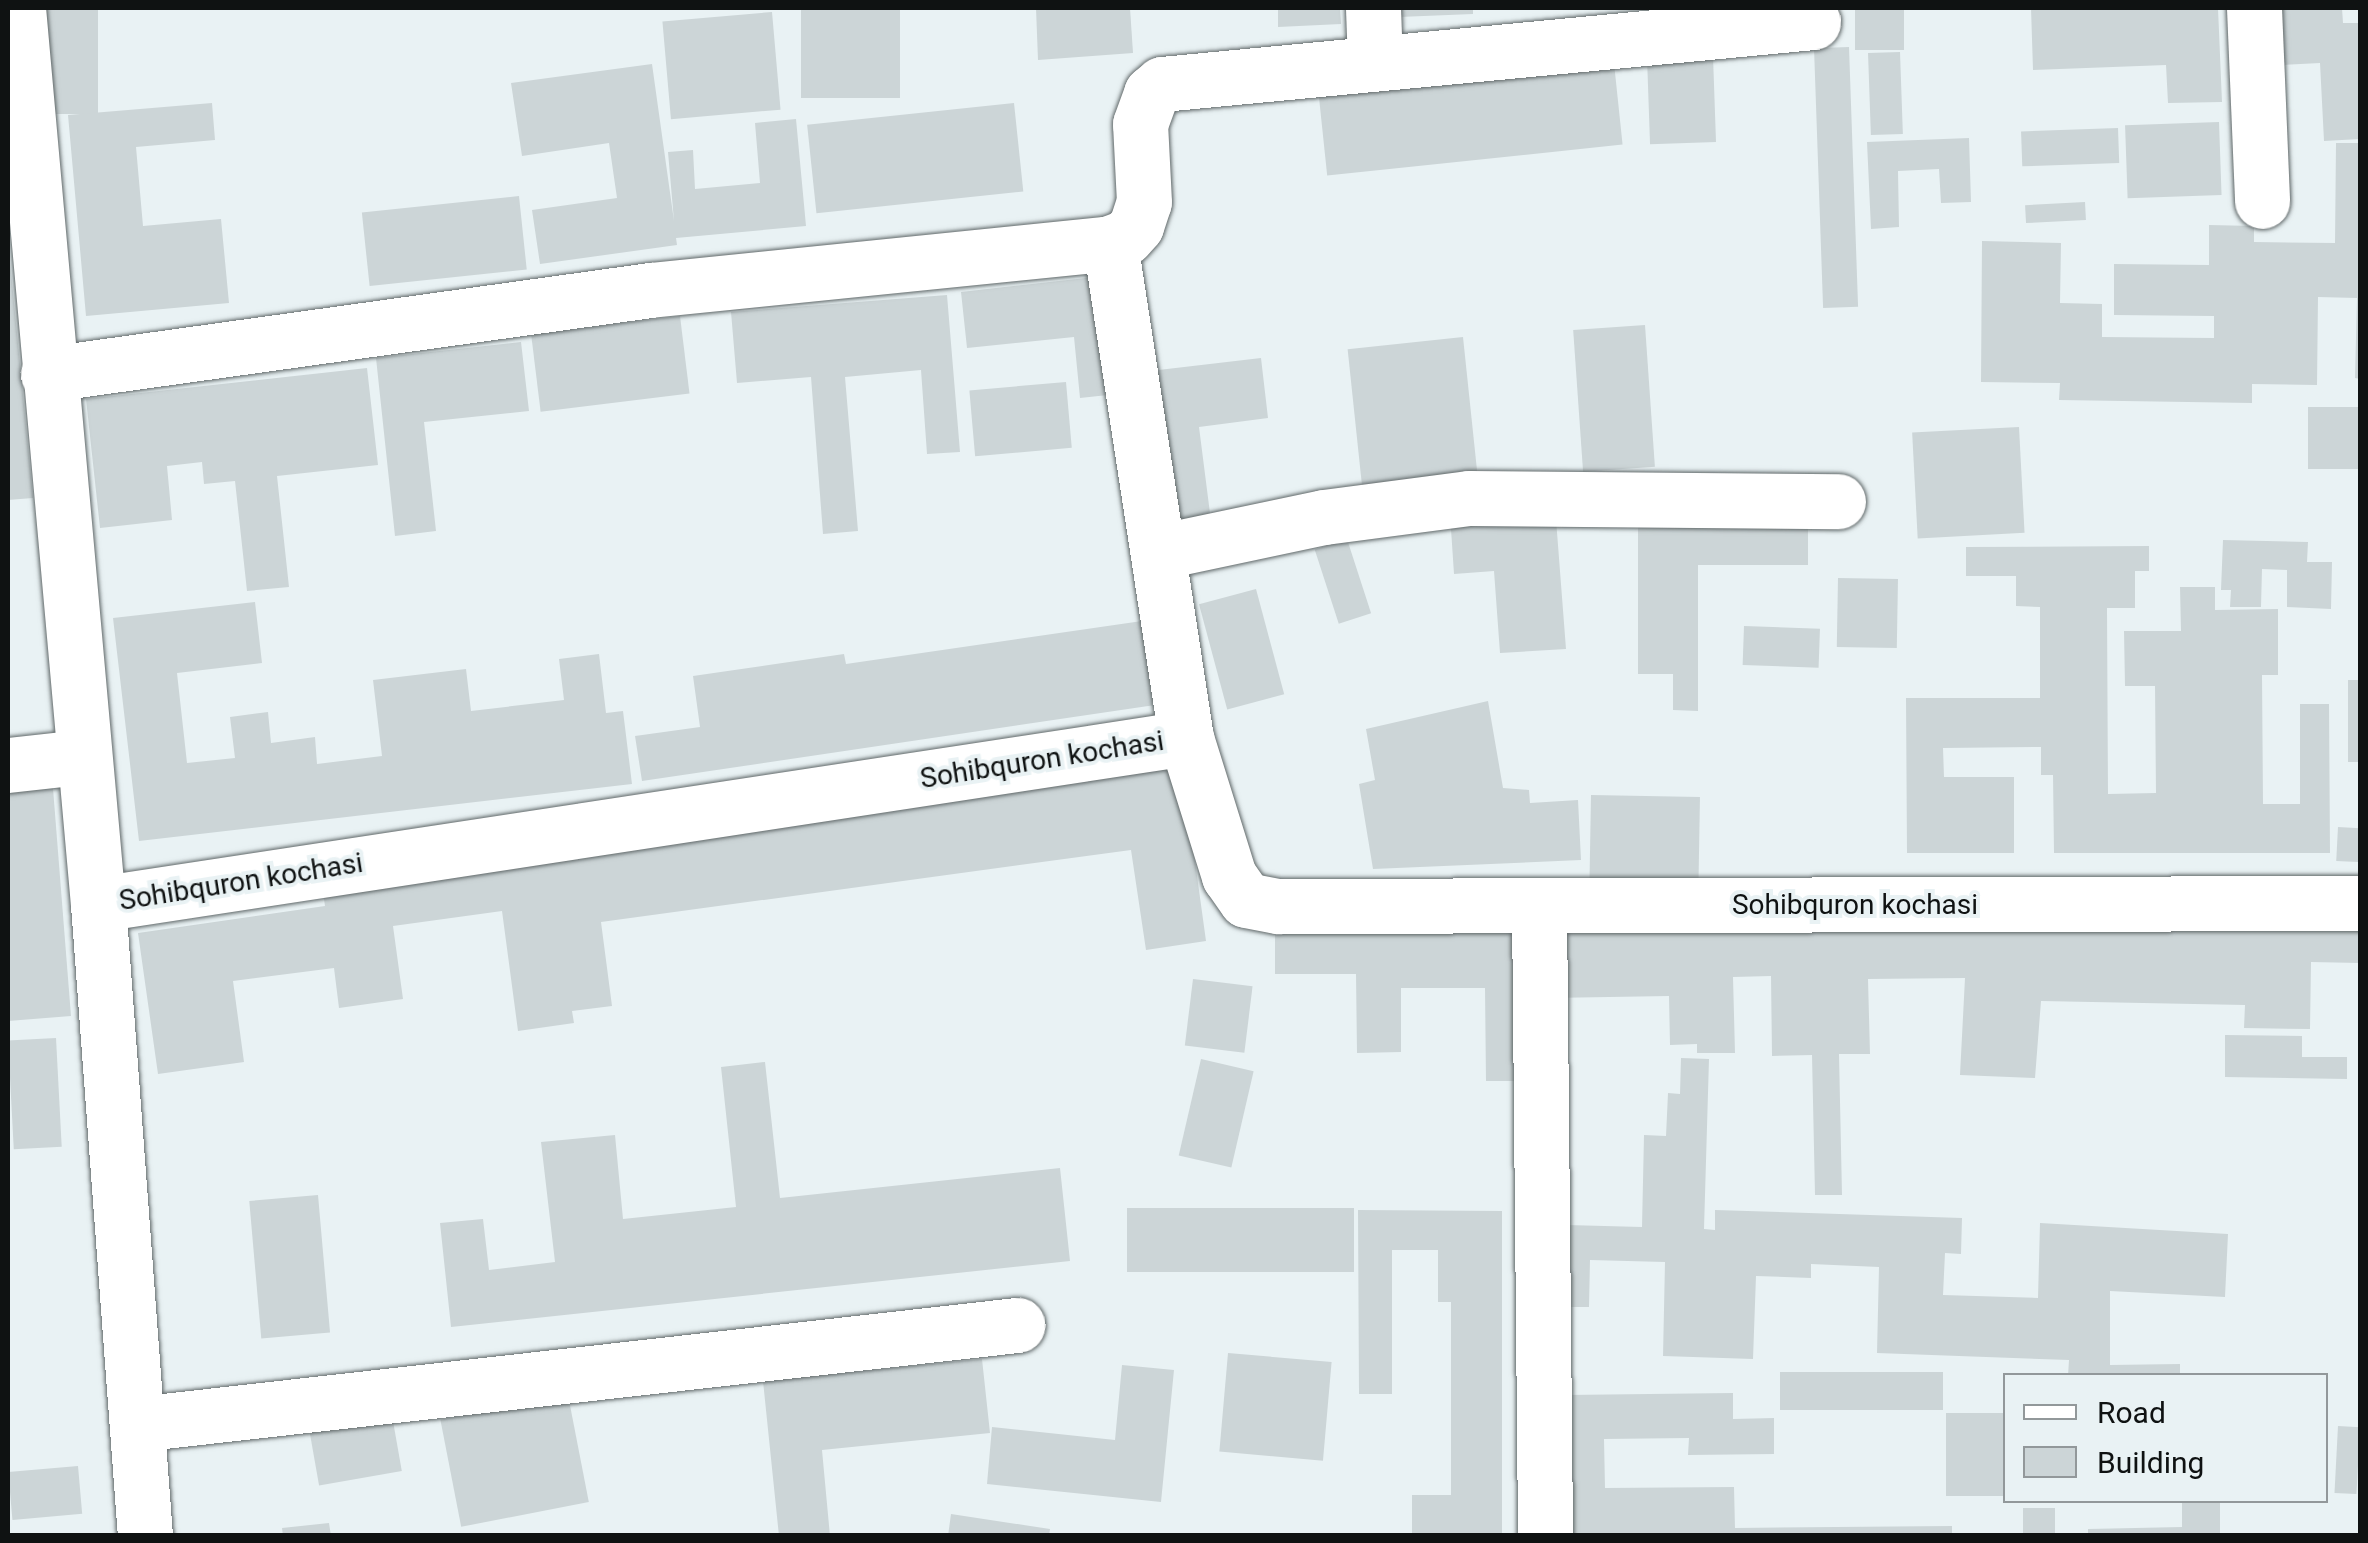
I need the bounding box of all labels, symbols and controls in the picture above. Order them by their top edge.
street label: Sohibquron kochasi [918,724,1166,796]
street label: Sohibquron kochasi [117,846,365,918]
street label: Sohibquron kochasi [1732,888,1978,922]
legend [2003,1373,2328,1503]
text: Road [2097,1395,2166,1430]
text: Building [2097,1445,2204,1480]

